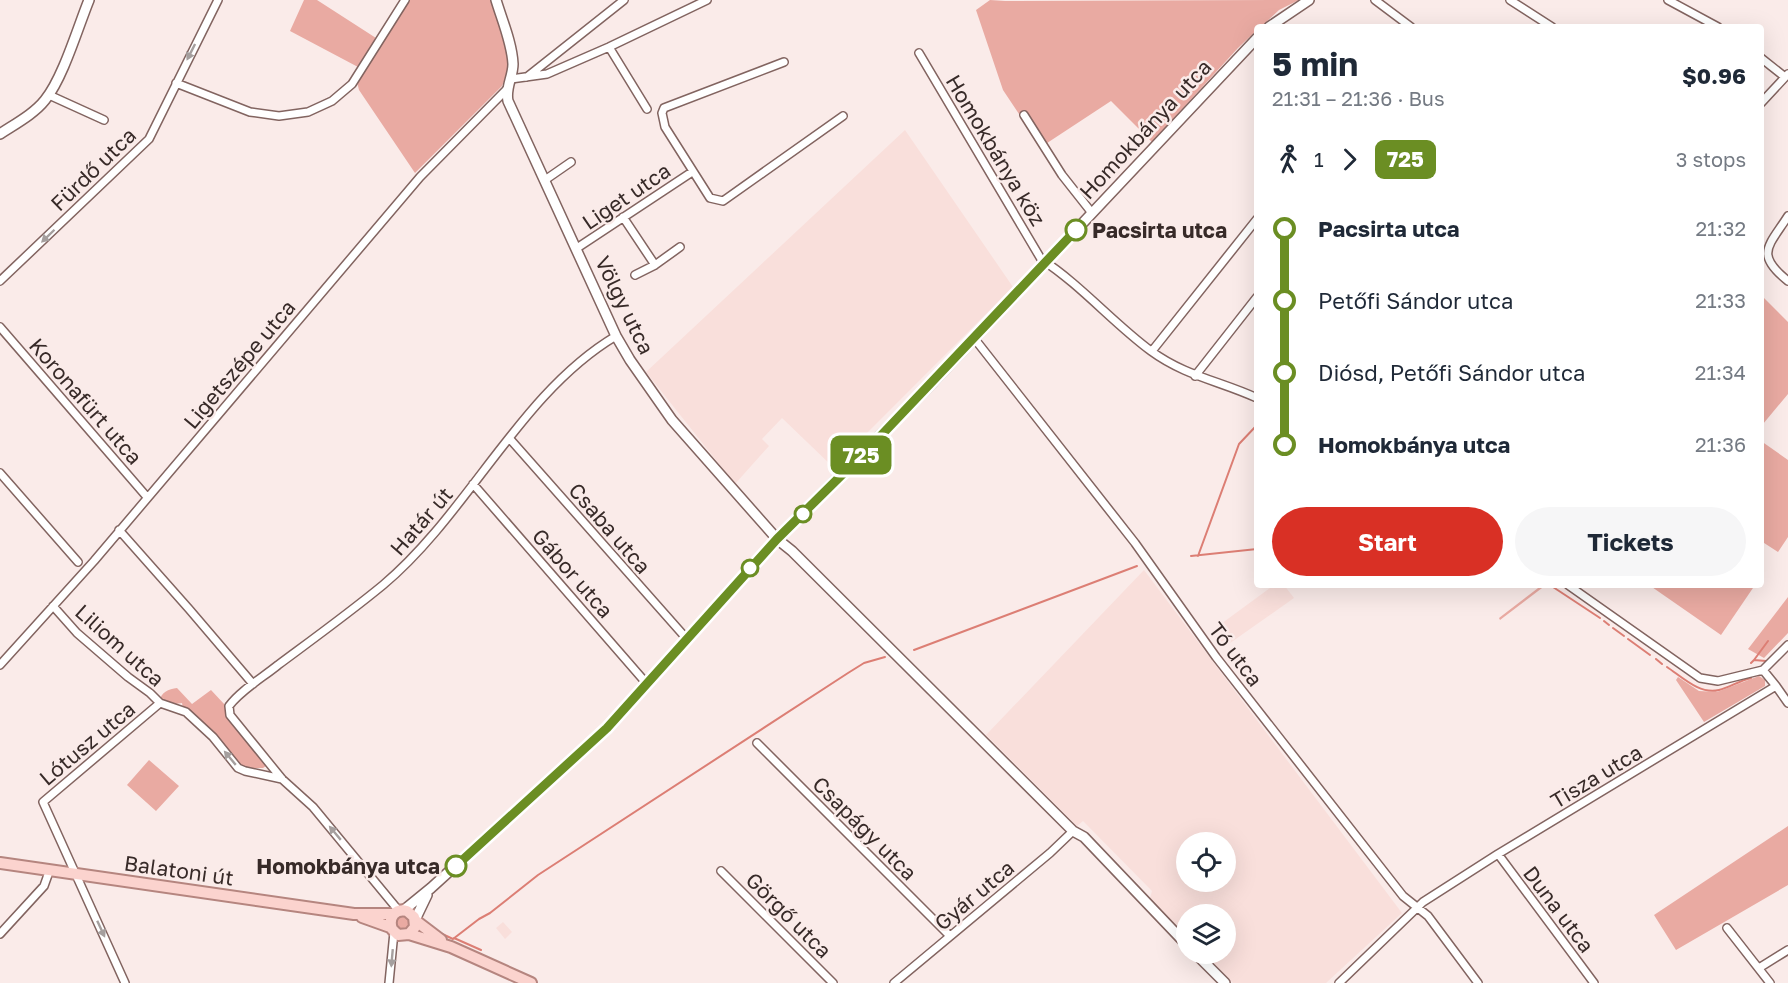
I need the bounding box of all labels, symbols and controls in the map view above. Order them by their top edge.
one-way arrow [187,43,197,61]
text: 5 min [1272,44,1358,83]
street label: Homokbánya utca [1074,54,1216,204]
text: $0.96 [1682,62,1746,89]
street label: Homokbánya köz [941,70,1051,230]
text: 21:31 – 21:36 · Bus [1272,86,1445,110]
street label: Fürdő utca [45,122,141,216]
icon: walk [1272,143,1305,176]
icon: forward [1333,143,1366,176]
text: 725 [1387,146,1424,172]
text: 1 [1314,147,1324,171]
text: 3 stops [1676,147,1746,171]
street label: Liget utca [577,157,675,235]
text: Pacsirta utca [1318,215,1460,242]
text: 21:32 [1695,216,1746,240]
place label: Pacsirta utca [1092,217,1227,243]
marker: Pacsirta utca [1065,219,1087,241]
one-way arrow [40,229,55,243]
street label: Völgy utca [590,252,660,358]
text: Petőfi Sándor utca [1318,287,1514,314]
text: 21:33 [1695,288,1746,312]
street label: Ligetszépe utca [178,294,300,434]
street label: Koronafürt utca [24,332,148,470]
text: Diósd, Petőfi Sándor utca [1318,359,1585,386]
text: 21:34 [1695,360,1746,384]
text: Homokbánya utca [1318,431,1510,458]
text: 21:36 [1695,432,1746,456]
line badge: 725 [826,436,896,474]
text: 725 [842,442,880,468]
street label: Csaba utca [564,477,656,579]
street label: Határ út [384,481,458,561]
unlabelled marker [794,505,812,523]
button: Start [1272,507,1503,576]
button: Tickets [1515,507,1746,576]
street label: Gábor utca [527,523,619,623]
unlabelled marker [741,559,759,577]
street label: Liliom utca [70,598,170,692]
street label: Tó utca [1204,617,1268,691]
street label: Lótusz utca [34,695,140,791]
street label: Tisza utca [1546,739,1646,813]
one-way arrow [224,751,237,766]
street label: Csapágy utca [808,771,922,885]
one-way arrow [329,826,342,841]
map controls [1176,832,1236,964]
button: locate [1176,832,1236,892]
street label: Balatoni út [123,849,235,891]
place label: Homokbánya utca [256,853,440,879]
street label: Gyár utca [929,854,1019,936]
marker: Homokbánya utca [445,855,467,877]
street label: Duna utca [1518,861,1600,957]
street label: Görgő utca [741,867,837,963]
button: layers [1176,904,1236,964]
one-way arrow [96,920,105,937]
one-way arrow [387,948,397,967]

